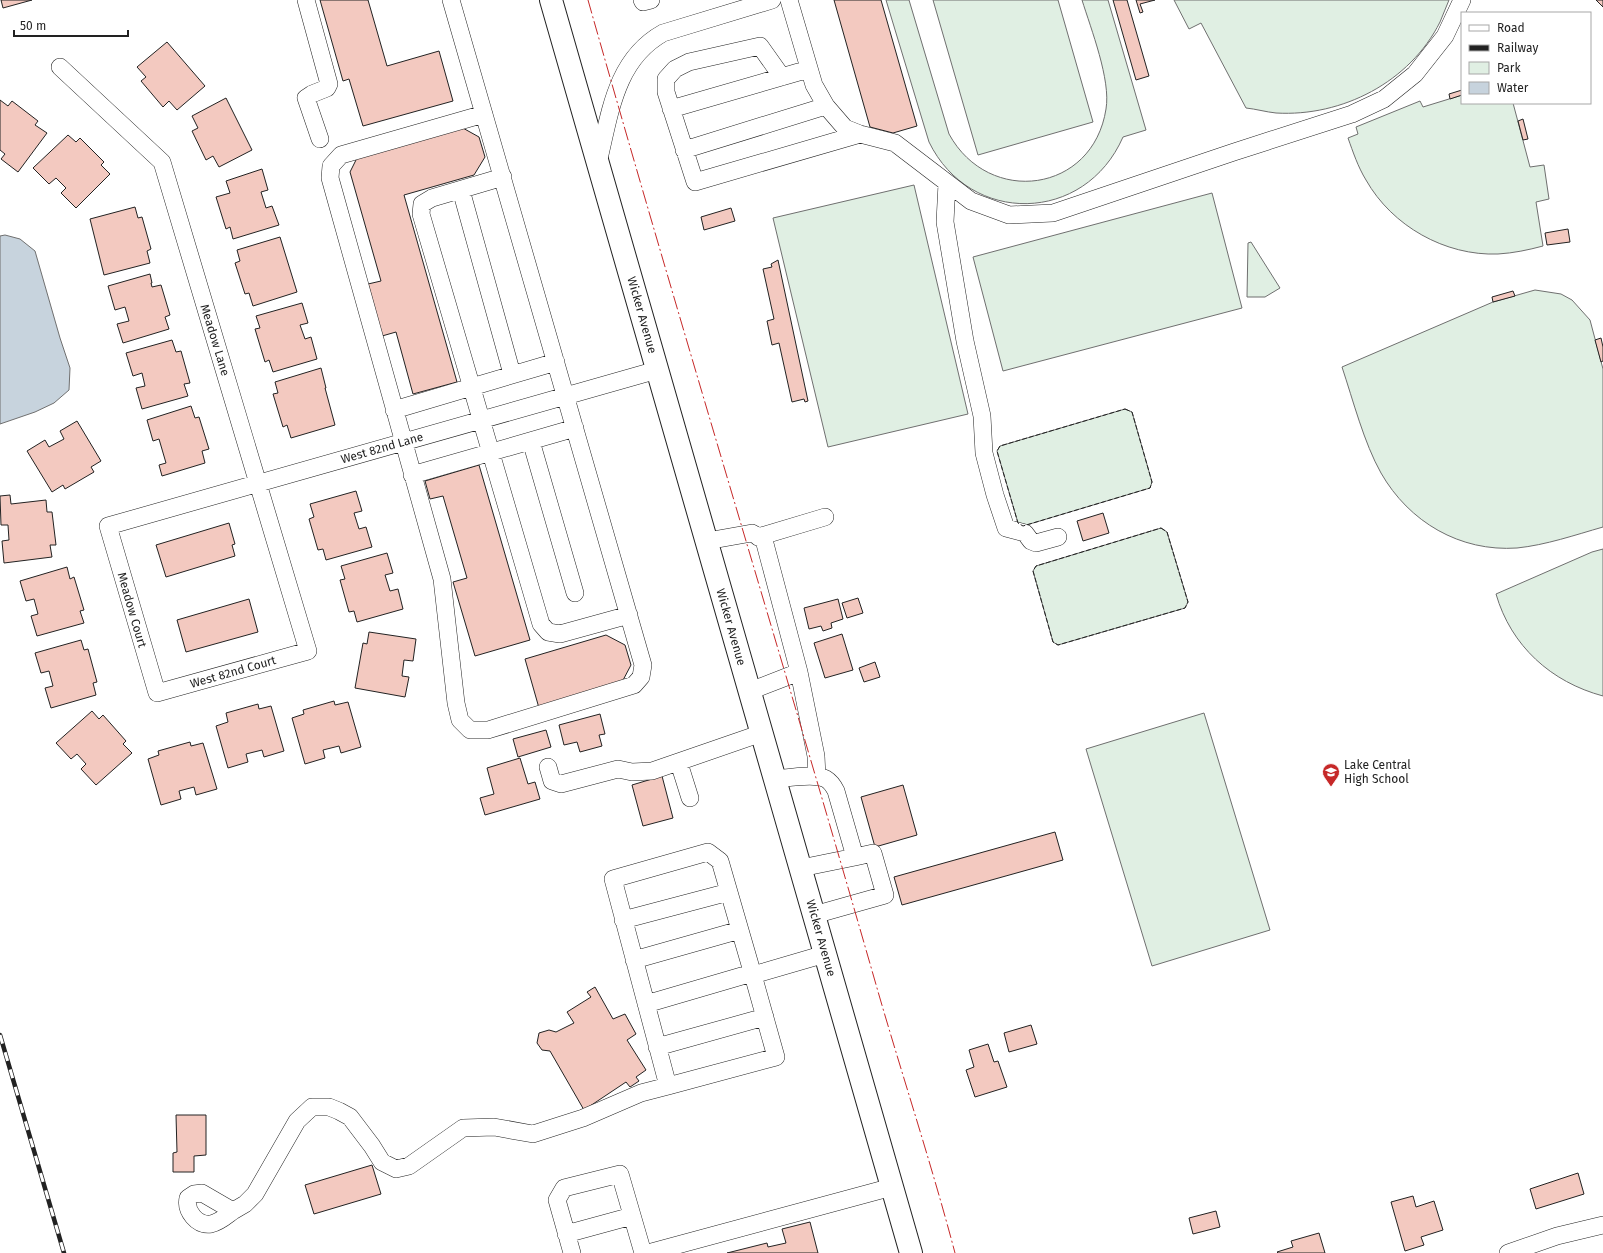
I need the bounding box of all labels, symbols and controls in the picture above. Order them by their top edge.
scale bar [14,12,128,38]
legend [1461,12,1591,104]
text: 50 m [20,19,46,33]
text: Road [1497,21,1525,35]
text: Railway [1497,41,1538,55]
text: Park [1497,61,1521,75]
text: Water [1497,81,1529,95]
street label: Wicker Avenue [624,275,660,355]
street label: Meadow Lane [197,302,233,378]
street label: West 82nd Lane [339,430,425,466]
street label: Meadow Court [115,571,150,650]
street label: Wicker Avenue [713,587,749,667]
street label: West 82nd Court [188,653,278,691]
place label: Lake Central High School [1344,758,1411,786]
school or university icon: Lake Central High School [1321,762,1341,787]
street label: Wicker Avenue [803,898,839,978]

